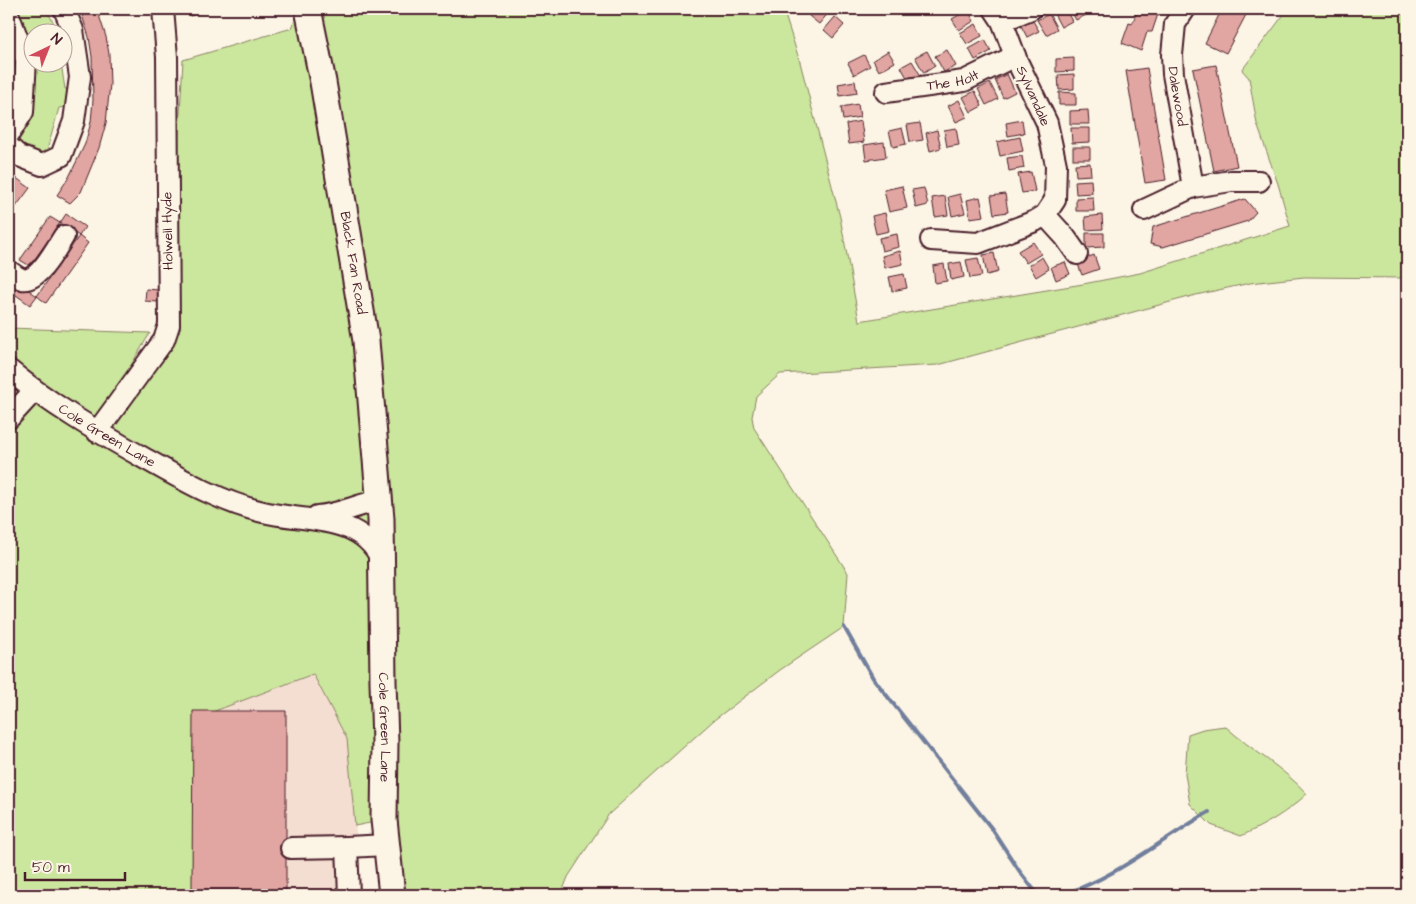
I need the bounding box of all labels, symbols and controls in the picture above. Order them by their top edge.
north arrow [22,22,72,72]
text: N [46,29,66,50]
street label: Sylvandale [1011,63,1055,130]
street label: The Holt [926,65,983,96]
street label: Dalewood [1163,66,1192,128]
street label: Holwell Hyde [157,191,179,270]
street label: Black Fan Road [335,210,371,316]
street label: Cole Green Lane [54,399,159,473]
street label: Cole Green Lane [373,672,395,783]
scale bar [25,849,125,881]
text: 50 m [32,857,70,878]

